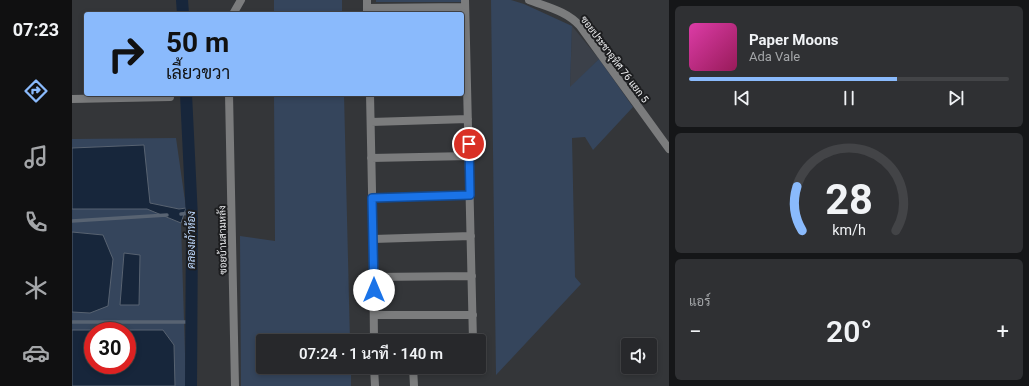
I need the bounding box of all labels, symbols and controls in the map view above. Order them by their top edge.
street label: ซอยประชาอุทิศ 76 แยก 5 [577,14,651,106]
text: 07:23 [13,19,59,40]
text: 50 m [166,26,229,59]
icon: right [100,28,152,80]
text: Paper Moons [749,31,839,49]
text: Ada Vale [749,49,800,64]
text: เลี้ยวขวา [166,62,230,83]
icon: directions [22,77,50,105]
icon: previous [731,87,753,109]
icon: pause [838,87,860,109]
icon: next [945,87,967,109]
pin [452,127,486,161]
icon: arrive [458,133,480,155]
icon: music [22,143,50,171]
text: 28 [825,175,873,224]
street label: ซอยบ้านสามหลัง [215,205,229,275]
icon: phone [22,208,50,236]
water label: คลองเก้าห้อง [184,211,198,269]
text: km/h [832,222,866,238]
position arrow [353,269,395,311]
icon: climate [22,274,50,302]
text: แอร์ [689,294,710,309]
text: 20° [826,314,872,349]
text: − [689,319,702,344]
text: + [997,319,1009,344]
speed limit sign: 30 [84,322,136,374]
map controls [621,338,657,374]
button: sound [621,338,657,374]
icon: car [22,339,50,367]
text: 07:24 · 1 นาที · 140 m [299,345,443,363]

